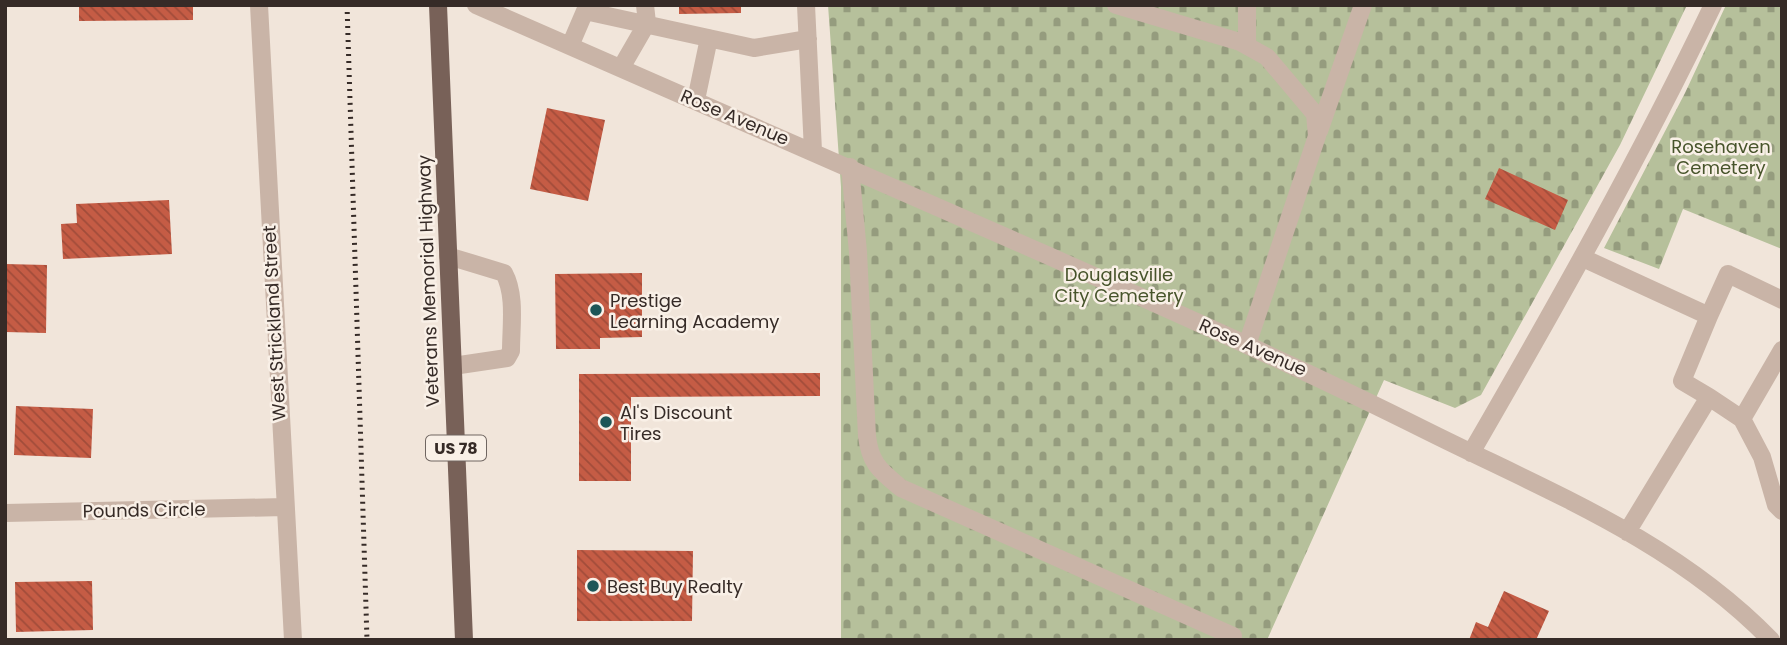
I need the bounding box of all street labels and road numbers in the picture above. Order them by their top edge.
street label: Rose Avenue [677,83,793,151]
street label: Veterans Memorial Highway [411,154,445,408]
street label: West Strickland Street [256,225,292,421]
street label: Rose Avenue [1195,312,1311,382]
road number: US 78 [426,436,486,461]
street label: Pounds Circle [82,496,206,524]

